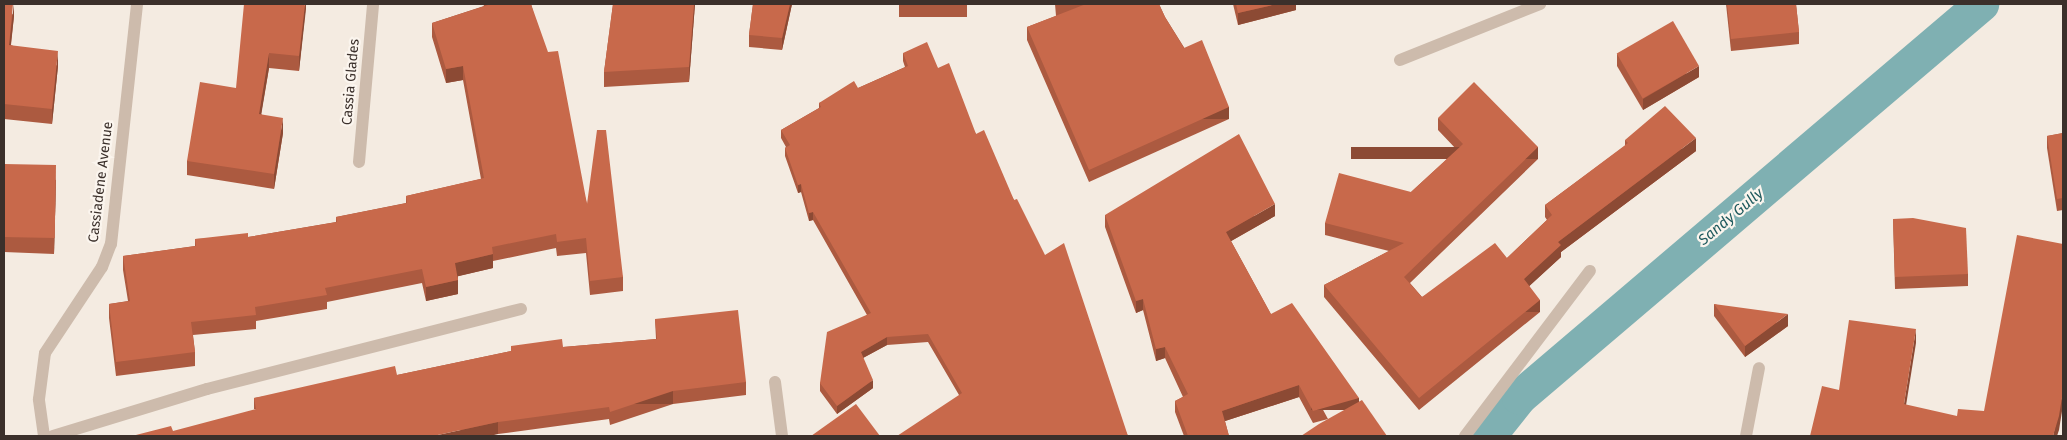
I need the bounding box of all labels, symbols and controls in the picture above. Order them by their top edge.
street label: Cassia Glades [339,38,363,126]
street label: Cassiadene Avenue [85,121,117,243]
water label: Sandy Gully [1695,185,1767,249]

